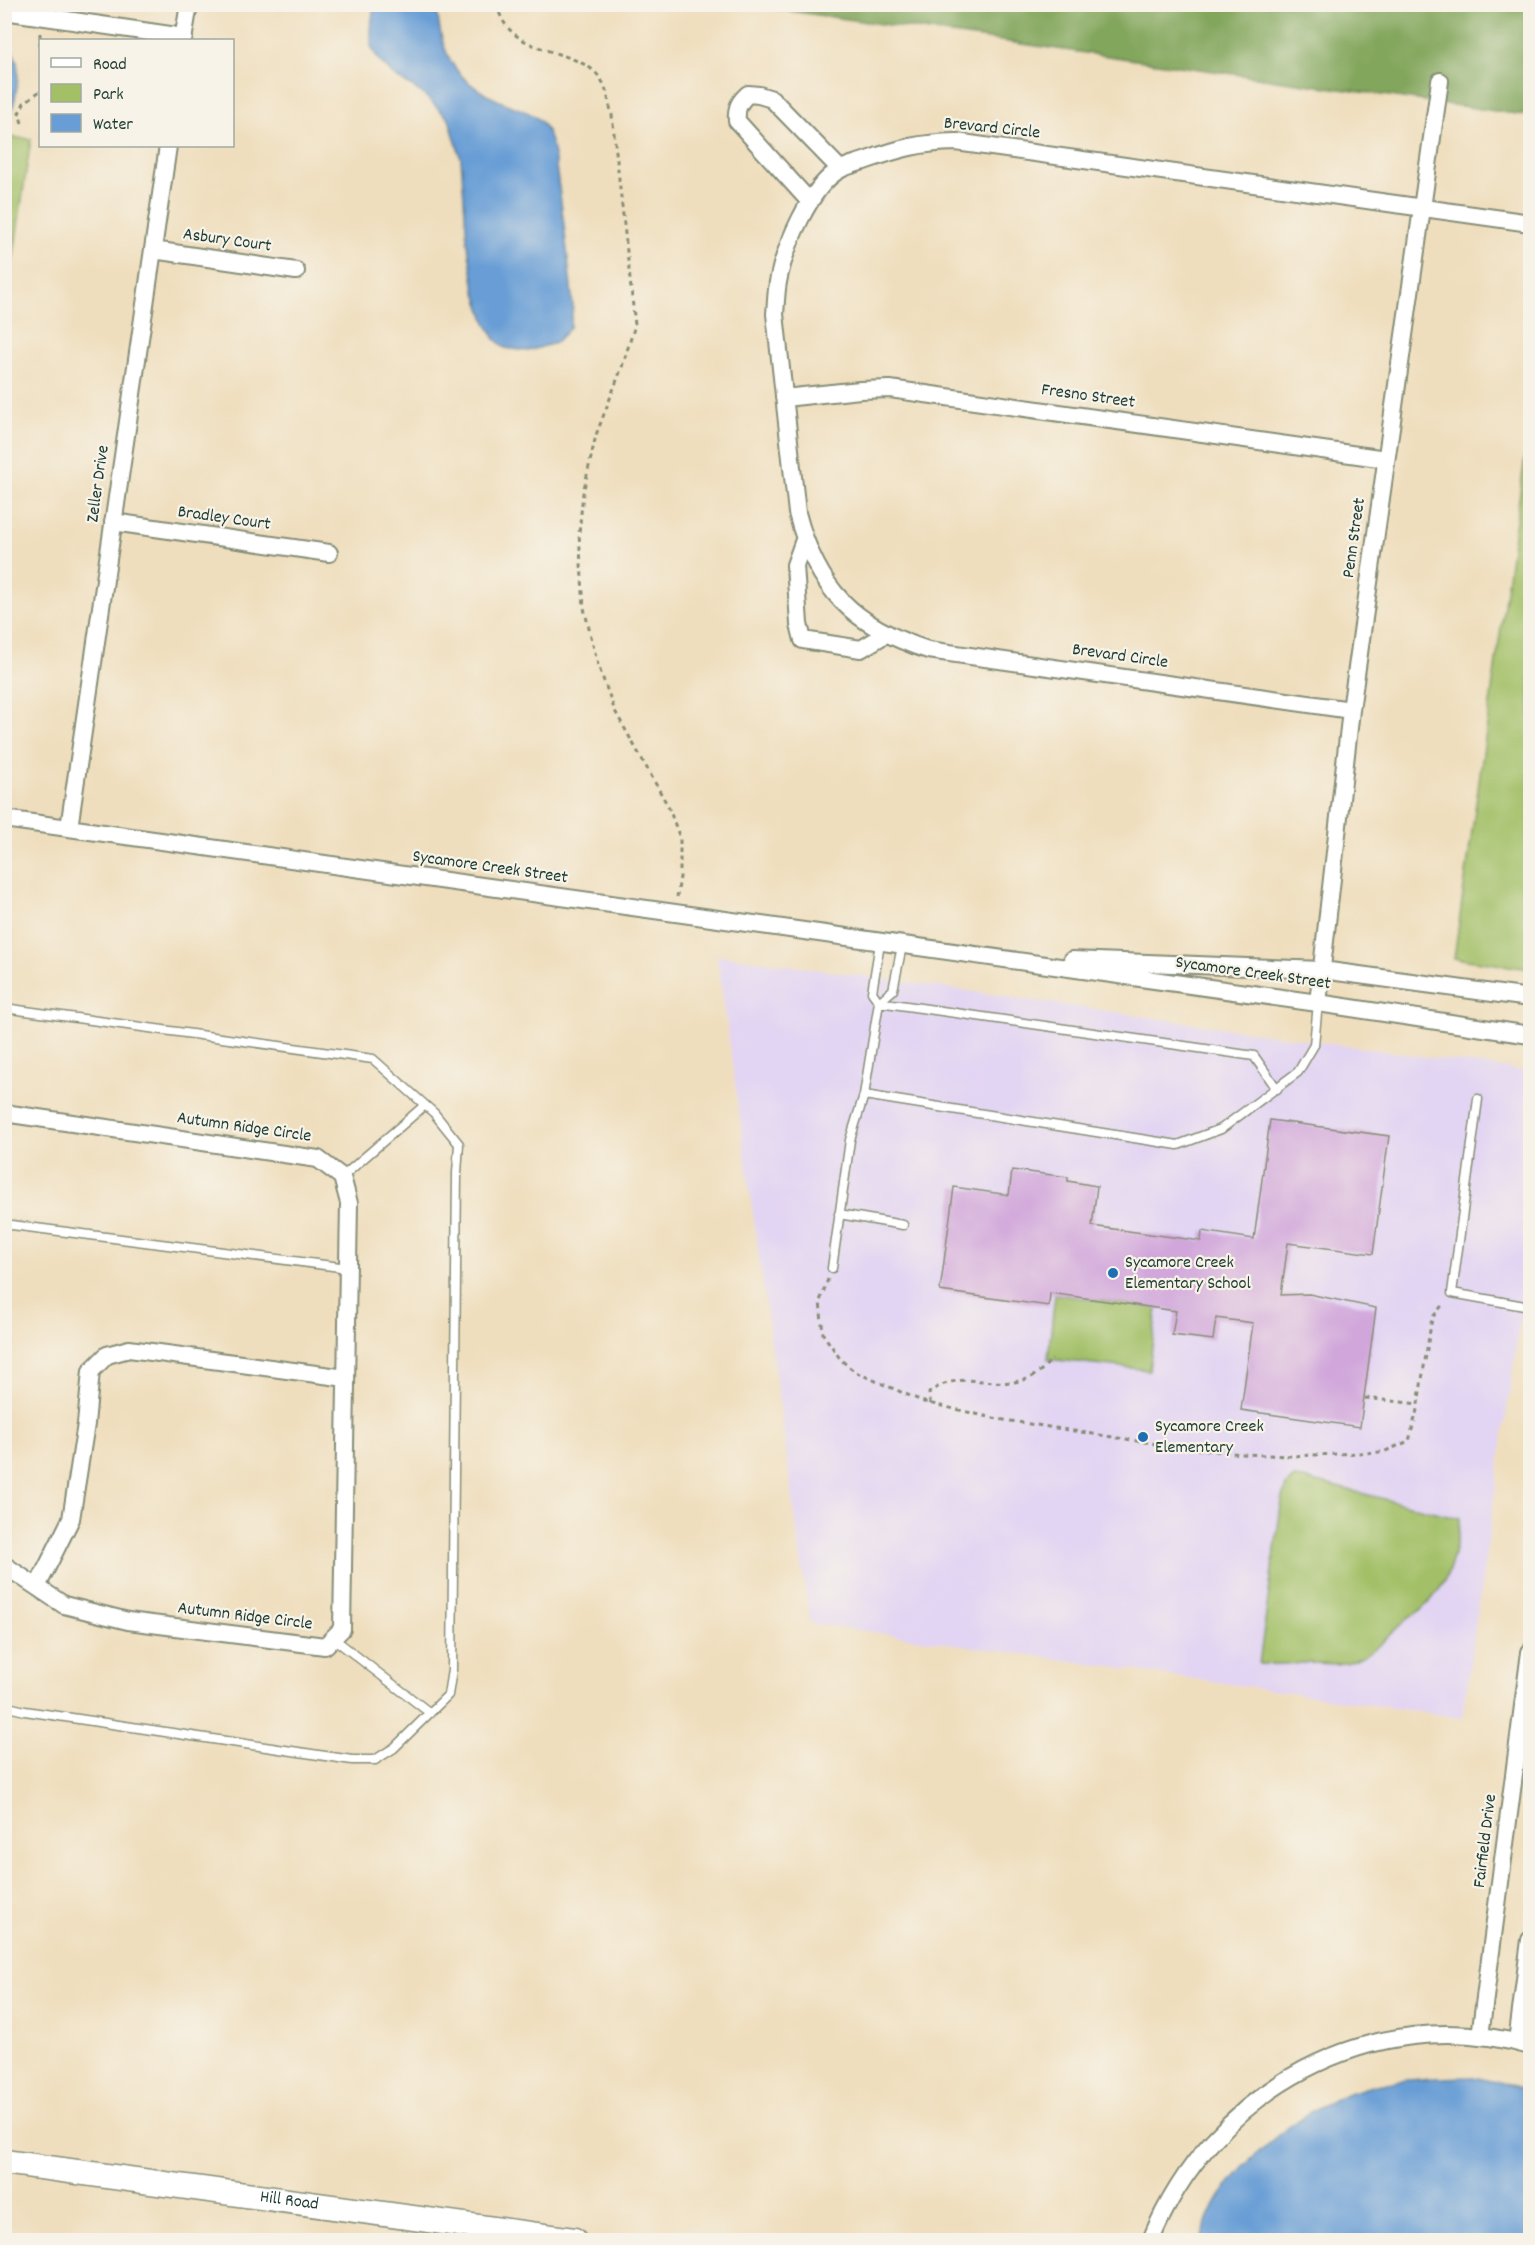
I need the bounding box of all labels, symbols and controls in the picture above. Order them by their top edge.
legend [39,39,234,147]
text: Road [93,53,127,78]
text: Park [93,83,124,108]
street label: Brevard Circle [943,112,1041,146]
text: Water [93,113,133,138]
street label: Asbury Court [181,222,273,260]
street label: Fresno Street [1040,378,1137,416]
street label: Zeller Drive [81,444,117,524]
street label: Penn Street [1337,496,1373,580]
street label: Bradley Court [176,500,272,538]
street label: Brevard Circle [1070,638,1170,676]
street label: Sycamore Creek Street [411,845,570,891]
street label: Sycamore Creek Street [1174,951,1333,997]
street label: Autumn Ridge Circle [175,1106,313,1150]
place label: Sycamore Creek Elementary School [1125,1251,1252,1297]
marker: Sycamore Creek Elementary School [1106,1266,1120,1280]
place label: Sycamore Creek Elementary [1155,1415,1264,1461]
marker: Sycamore Creek Elementary [1136,1430,1150,1444]
street label: Autumn Ridge Circle [176,1596,314,1638]
street label: Fairfield Drive [1468,1793,1504,1889]
street label: Hill Road [258,2185,320,2217]

